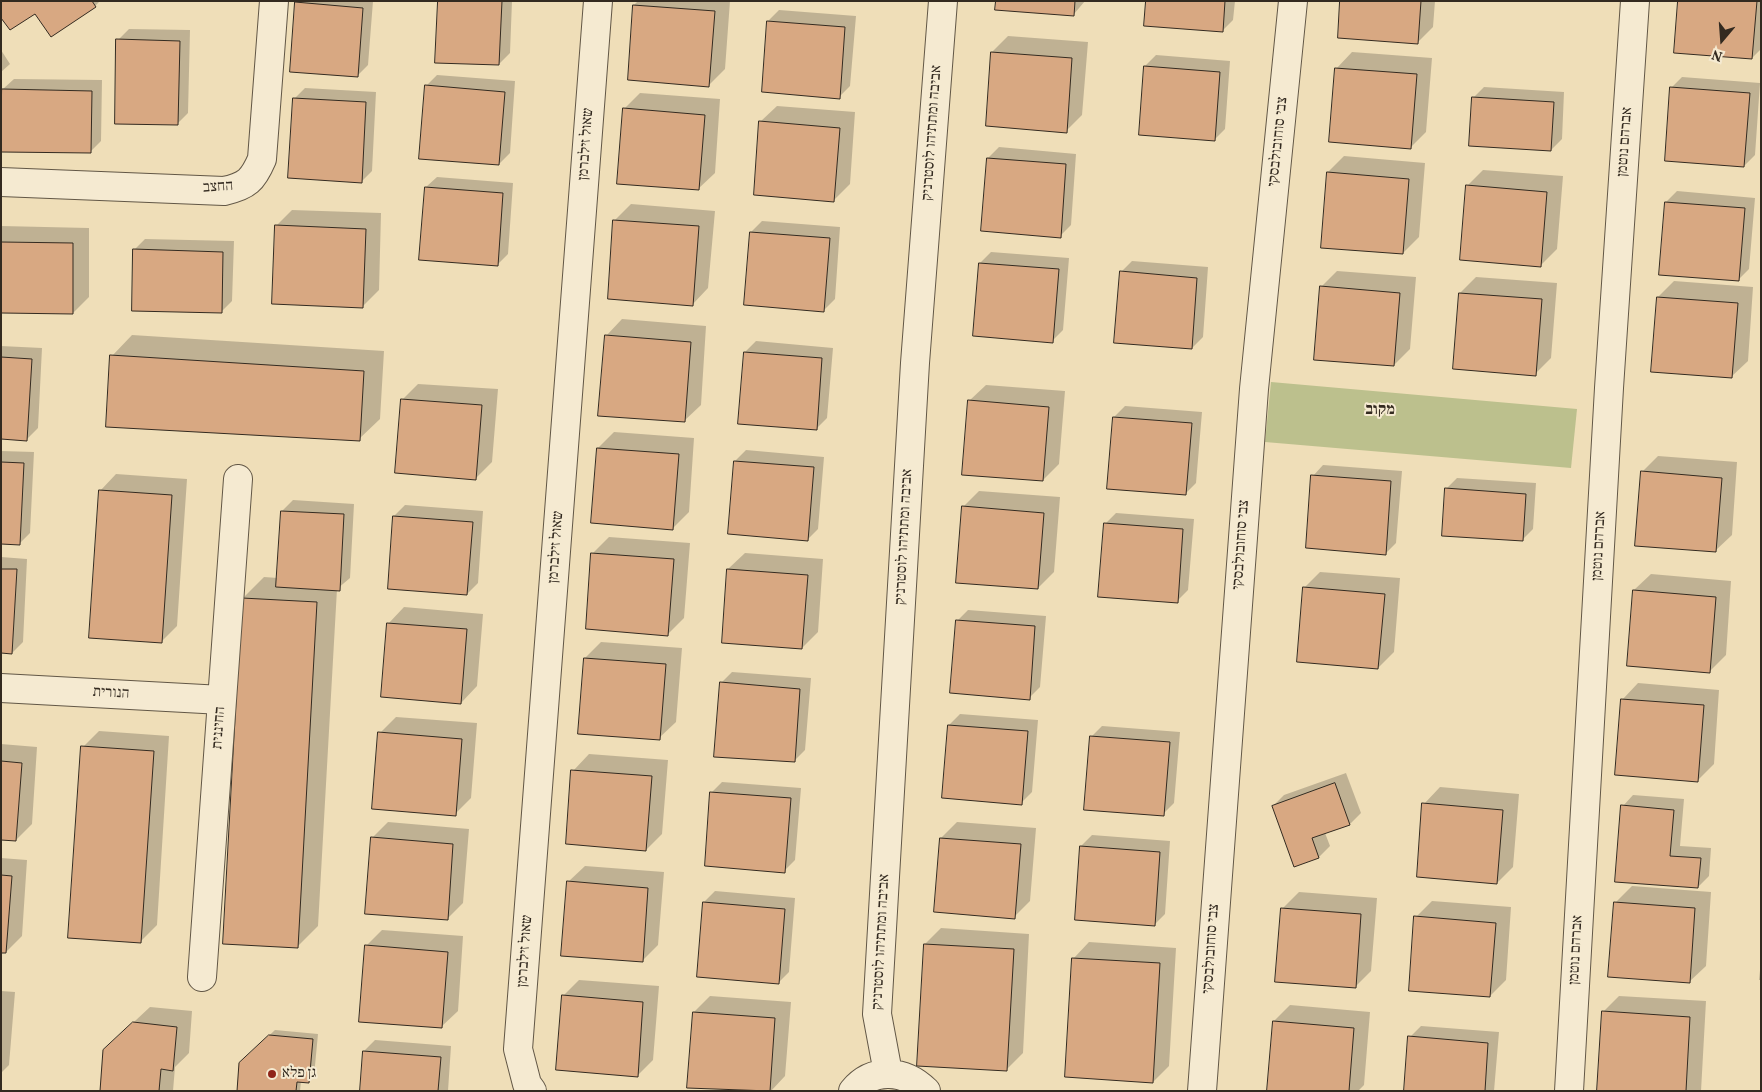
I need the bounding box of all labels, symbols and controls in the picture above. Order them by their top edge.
north arrow [1697,15,1747,65]
text: N [1709,44,1725,65]
street label: אביבה ומתתיהו לוסטרניק [919,64,947,202]
street label: צבי סוחובולבסקי [1265,96,1293,188]
street label: אברהם נוטמן [1615,106,1637,178]
street label: שאול זילברמן [575,107,599,181]
street label: החצב [202,178,234,198]
district label: מקוב [1365,401,1395,421]
street label: אביבה ומתתיהו לוסטרניק [892,469,918,605]
street label: צבי סוחובולבסקי [1230,499,1254,591]
street label: שאול זילברמן [545,510,569,584]
street label: אברהם נוטמן [1589,511,1611,581]
street label: הנורית [92,684,130,704]
street label: החיננית [210,706,230,750]
street label: אביבה ומתתיהו לוסטרניק [869,874,895,1010]
street label: צבי סוחובולבסקי [1200,903,1224,995]
street label: שאול זילברמן [514,914,538,988]
street label: אברהם נוטמן [1566,915,1588,985]
place label: גן פלא [282,1065,316,1083]
marker: גן פלא [266,1068,278,1080]

